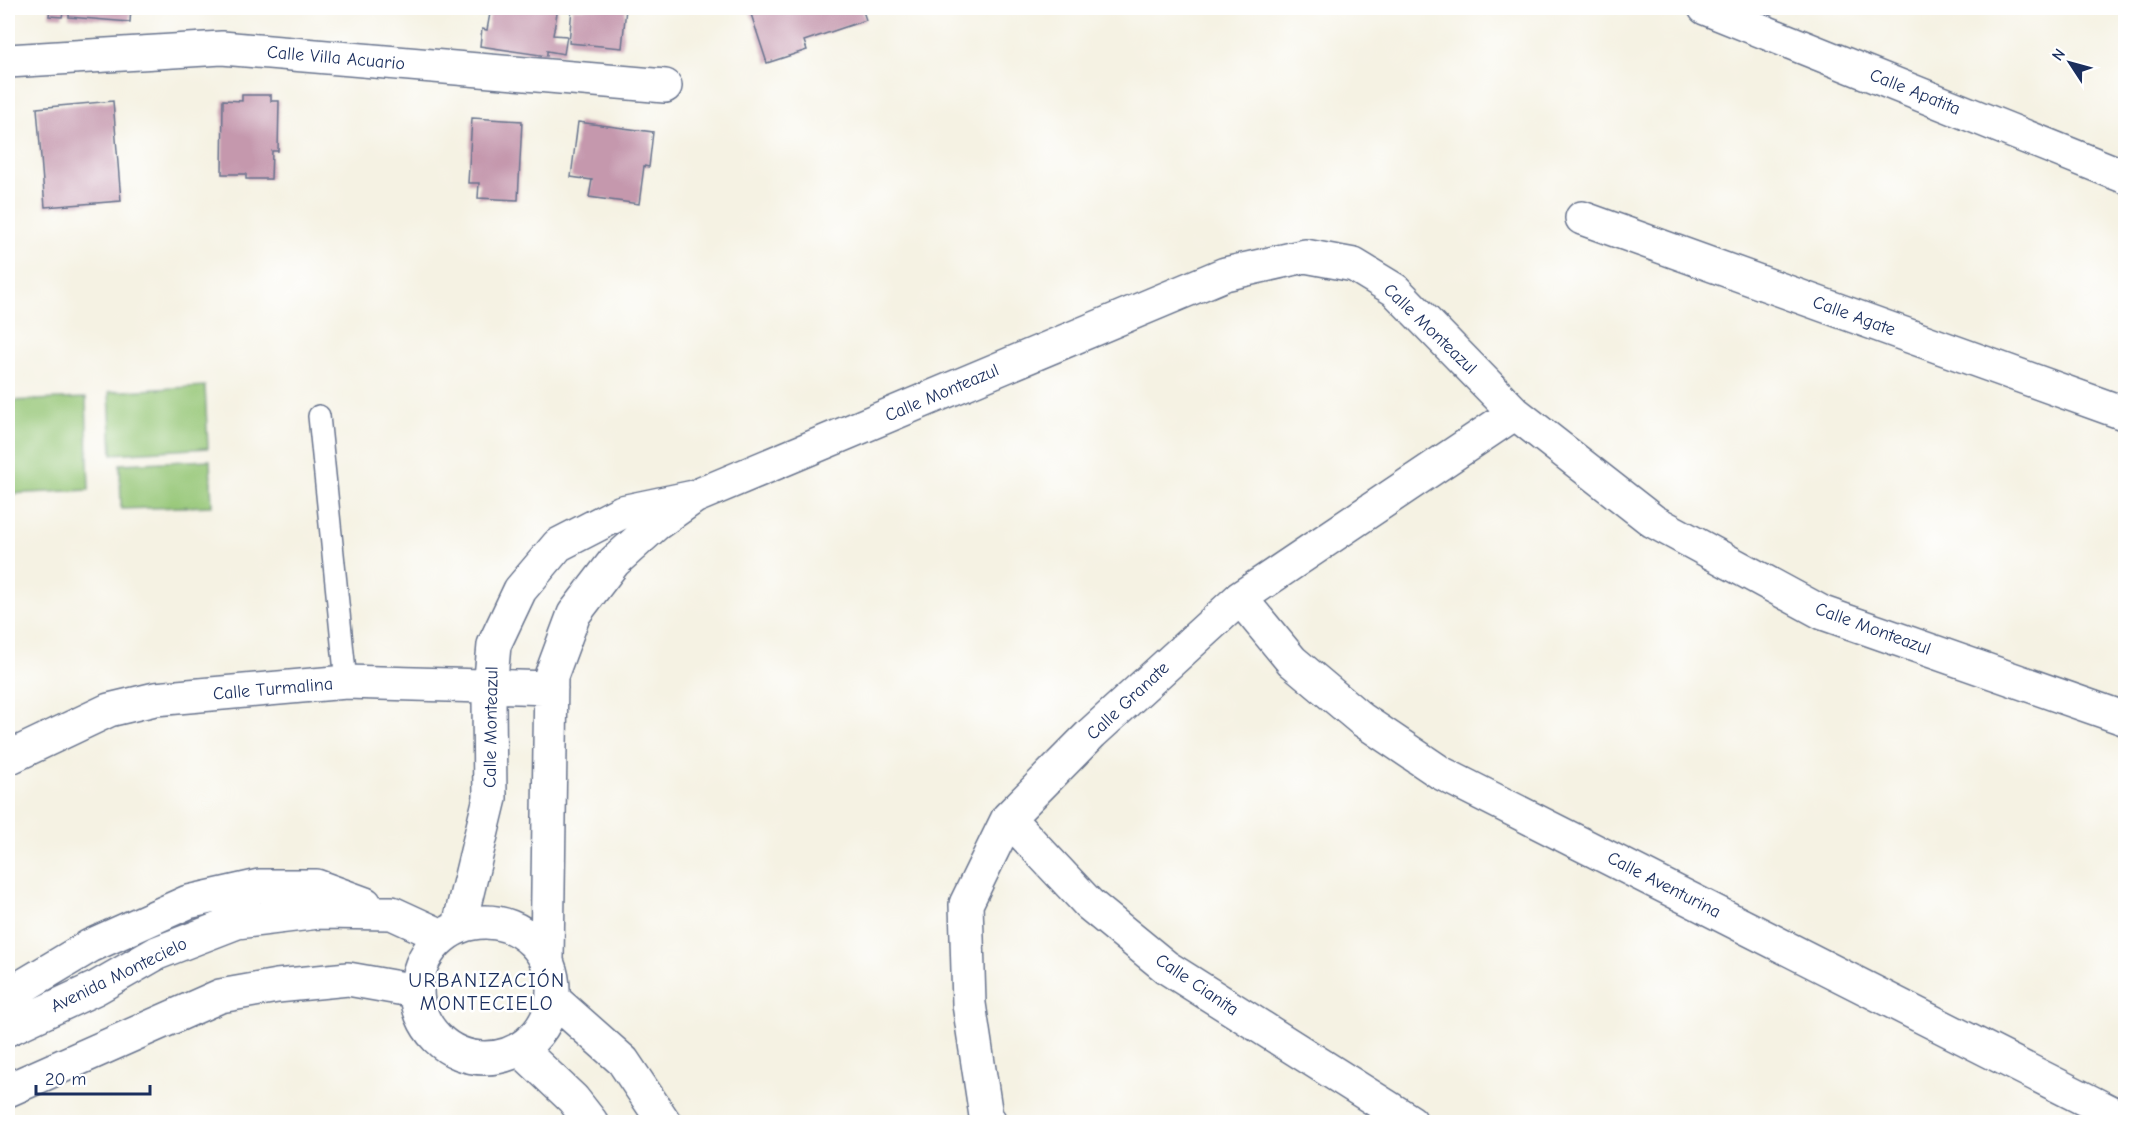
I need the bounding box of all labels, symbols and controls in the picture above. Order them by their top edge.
north arrow [2040,33,2100,93]
street label: Calle Villa Acuario [266,42,406,74]
text: N [2048,45,2069,64]
street label: Calle Apatita [1867,64,1963,120]
street label: Calle Monteazul [1379,279,1481,379]
street label: Calle Agate [1810,291,1898,341]
street label: Calle Monteazul [882,360,1002,426]
street label: Calle Monteazul [1812,598,1934,660]
street label: Calle Granate [1082,657,1174,745]
street label: Calle Monteazul [479,666,503,788]
street label: Calle Turmalina [212,673,334,705]
street label: Calle Aventurina [1604,847,1724,923]
street label: Avenida Montecielo [47,933,191,1017]
street label: Calle Cianita [1151,950,1243,1020]
district label: URBANIZACIÓN MONTECIELO [408,968,566,1015]
scale bar [36,1058,150,1096]
text: 20 m [45,1069,86,1090]

